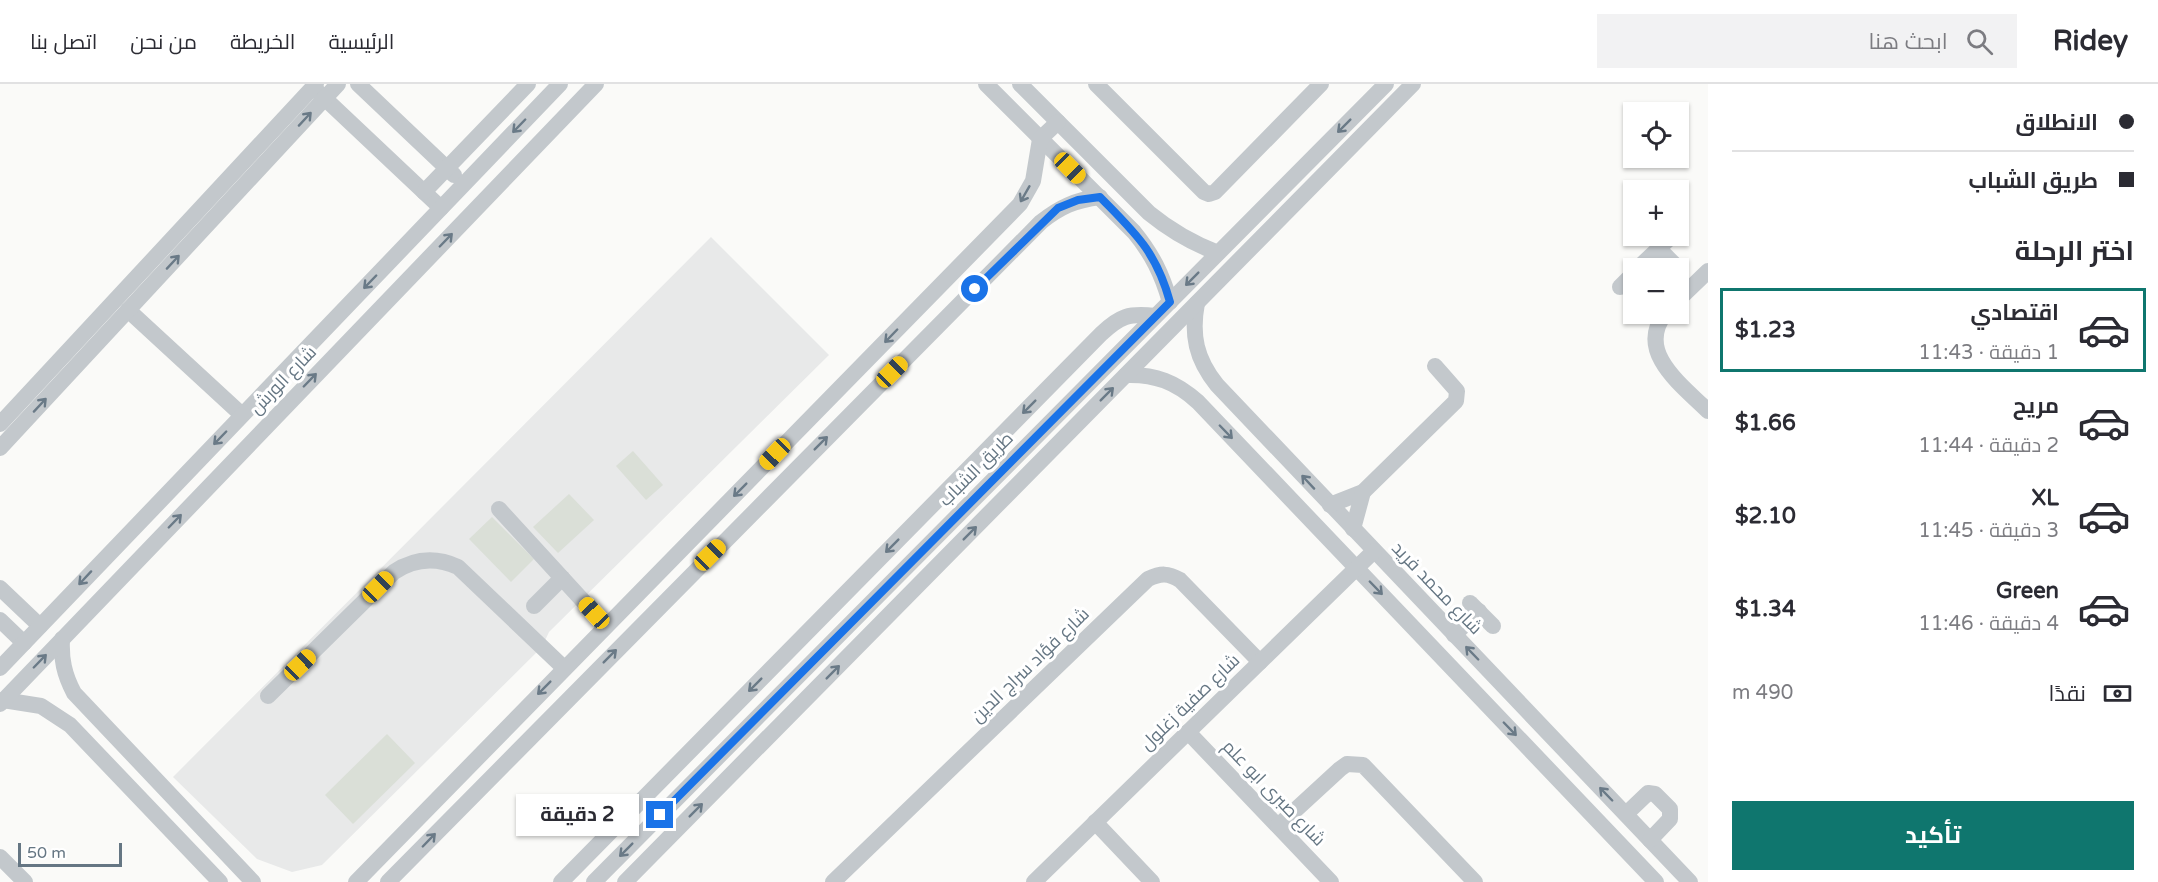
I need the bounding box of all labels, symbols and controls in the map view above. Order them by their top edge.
search box [1597,14,2017,68]
text: Ridey [2053,24,2128,58]
icon: search [1963,25,1996,58]
text: ابحث هنا [1868,29,1948,55]
text: اتصل بنا [30,30,97,55]
text: من نحن [130,30,197,55]
text: الخريطة [230,30,295,55]
text: الرئيسية [328,30,394,55]
map controls [1623,102,1689,324]
button: locate [1623,102,1689,168]
text: الانطلاق [2015,110,2098,136]
one-way arrow [298,112,312,127]
one-way arrow [1337,118,1352,133]
one-way arrow [512,119,527,134]
car [1051,149,1089,187]
text: طريق الشباب [1969,168,2098,194]
button: + [1623,180,1689,246]
one-way arrow [1019,185,1031,202]
one-way arrow [438,232,453,247]
text: اختر الرحلة [2015,235,2134,268]
one-way arrow [165,254,180,269]
button: − [1623,258,1689,324]
one-way arrow [1185,271,1200,286]
one-way arrow [362,274,377,289]
route start [961,275,988,302]
text: اقتصادي [1970,300,2059,326]
icon: car [2077,303,2131,357]
text: $1.23 [1735,317,1796,343]
one-way arrow [884,328,899,343]
street label: شارع الورش [245,341,322,419]
text: 1 دقيقة · 11:43 [1918,341,2059,365]
car [873,353,911,391]
one-way arrow [303,373,318,388]
one-way arrow [1099,387,1114,402]
text: مريح [2013,393,2059,419]
icon: car [2077,396,2131,450]
one-way arrow [33,397,47,412]
one-way arrow [1021,400,1036,415]
text: $1.66 [1735,410,1796,436]
one-way arrow [1219,424,1233,439]
street label: طريق الشباب [934,427,1018,511]
one-way arrow [213,430,227,445]
text: 2 دقيقة · 11:44 [1918,434,2059,458]
car [756,435,794,473]
one-way arrow [814,436,828,451]
one-way arrow [1301,475,1315,490]
one-way arrow [733,482,748,497]
text: XL [2032,485,2059,511]
icon: car [2077,489,2131,543]
text: $2.10 [1735,503,1796,529]
one-way arrow [168,513,182,528]
text: 3 دقيقة · 11:45 [1918,519,2059,543]
one-way arrow [962,526,977,540]
car [691,536,729,574]
street label: شارع محمد فريد [1386,537,1487,640]
one-way arrow [885,539,899,554]
car [359,568,397,606]
one-way arrow [78,571,92,586]
text: Green [1996,578,2059,604]
one-way arrow [1369,581,1383,596]
icon: car [2077,582,2131,636]
car [575,594,613,632]
text: $1.34 [1735,596,1796,622]
street label: شارع فؤاد سراج الدين [966,603,1094,728]
text: 4 دقيقة · 11:46 [1918,612,2059,636]
car [281,646,319,684]
one-way arrow [1464,646,1479,661]
one-way arrow [602,649,617,664]
street label: شارع صفية زغلول [1136,649,1245,756]
one-way arrow [33,654,47,669]
one-way arrow [825,664,840,679]
icon: cash [2101,677,2134,710]
one-way arrow [748,678,762,693]
one-way arrow [537,681,552,696]
text: 490 m [1732,681,1793,705]
text: نقدًا [2048,681,2086,707]
one-way arrow [1503,722,1518,737]
street label: شارع صبرى ابو علم [1217,736,1330,851]
one-way arrow [1599,787,1614,802]
callout: 2 دقيقة [516,794,639,836]
route end [646,801,673,828]
button: تأكيد [1732,801,2134,870]
text: 2 دقيقة [540,803,615,827]
one-way arrow [688,803,703,818]
one-way arrow [421,833,436,848]
scale bar [18,840,122,868]
one-way arrow [619,842,634,857]
text: 50 m [27,843,66,863]

